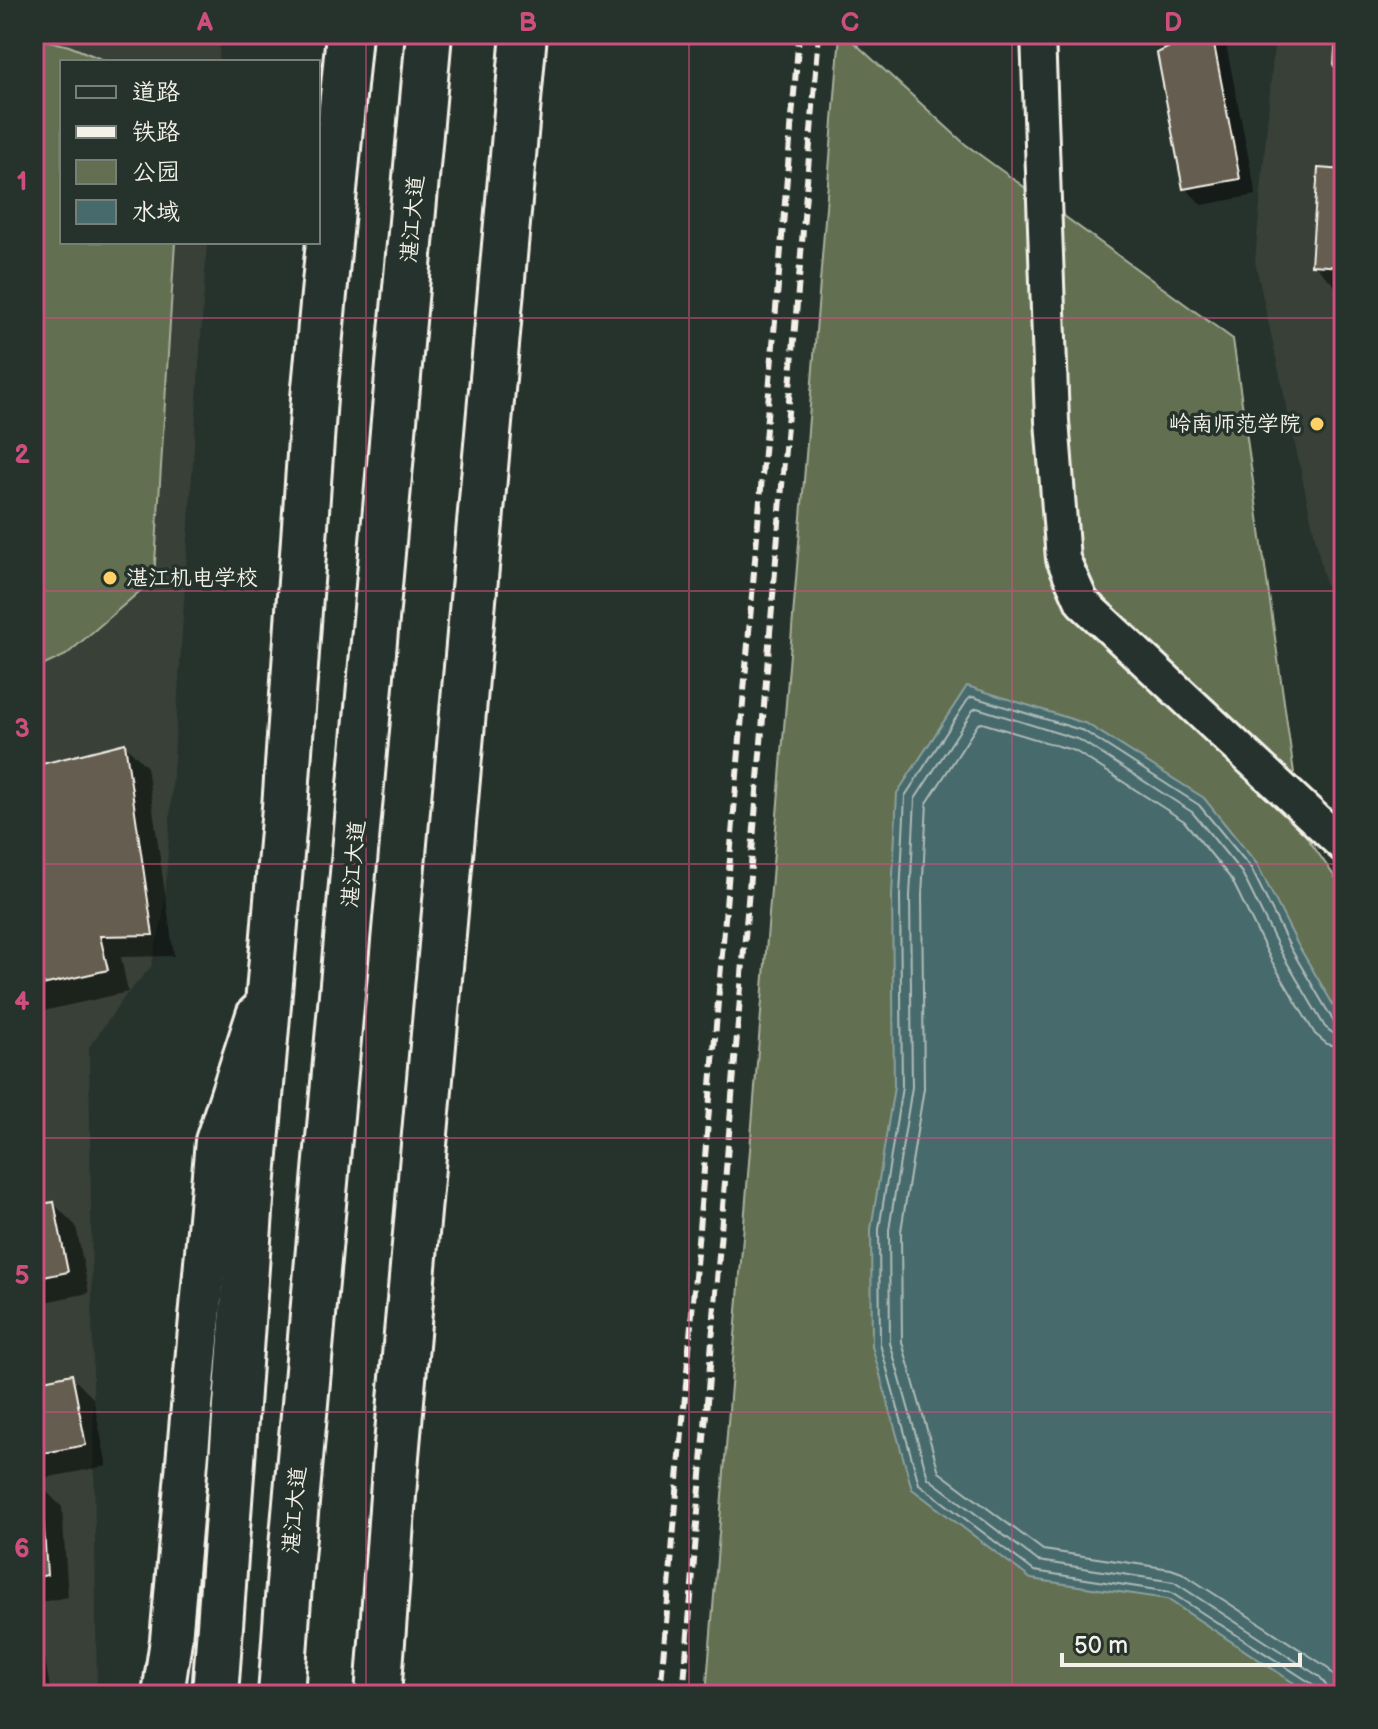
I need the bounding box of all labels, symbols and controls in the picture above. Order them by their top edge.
text: A [196,8,213,39]
text: B [519,8,537,39]
text: C [841,8,859,39]
text: D [1164,8,1182,39]
legend [60,60,320,244]
text: 道路 [132,78,180,107]
text: 铁路 [132,118,180,147]
text: 公园 [132,158,180,187]
text: 1 [17,167,27,198]
street label: 湛江大道 [396,174,430,264]
text: 水域 [132,198,180,227]
place label: 岭南师范学院 [1169,411,1301,438]
marker: 岭南师范学院 [1308,415,1326,433]
text: 2 [14,440,30,471]
place label: 湛江机电学校 [126,565,258,592]
marker: 湛江机电学校 [101,569,119,587]
text: 3 [14,714,30,745]
street label: 湛江大道 [337,819,371,909]
text: 4 [14,987,30,1018]
text: 5 [14,1261,30,1292]
street label: 湛江大道 [278,1465,312,1555]
text: 6 [14,1534,30,1565]
scale bar [1062,1617,1300,1667]
text: 50 m [1074,1631,1128,1660]

